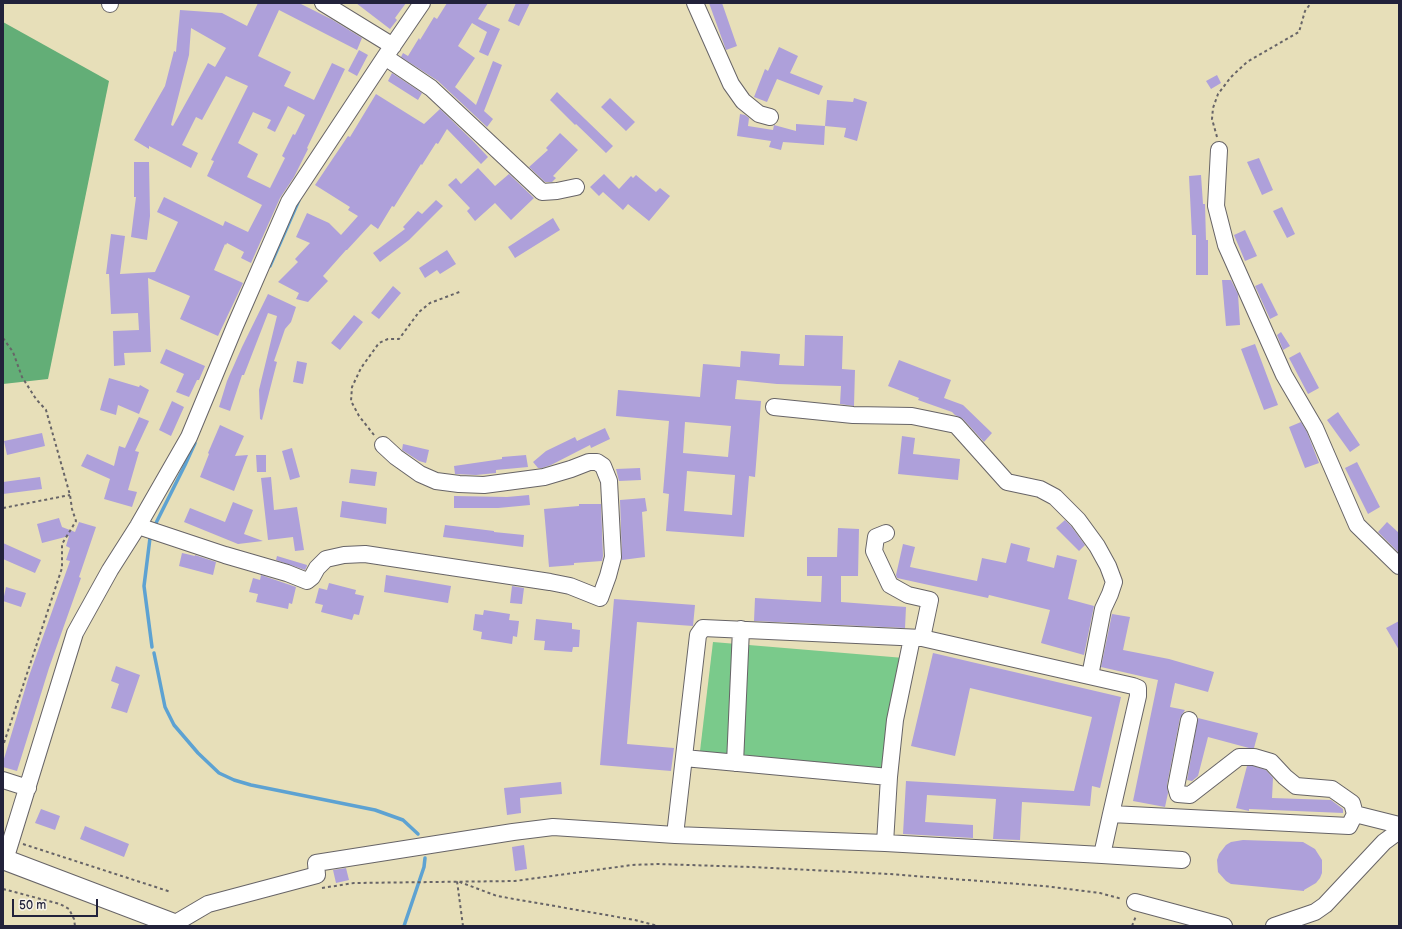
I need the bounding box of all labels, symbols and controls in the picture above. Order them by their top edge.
scale bar [14,891,100,917]
text: 50 m [19,898,46,913]

